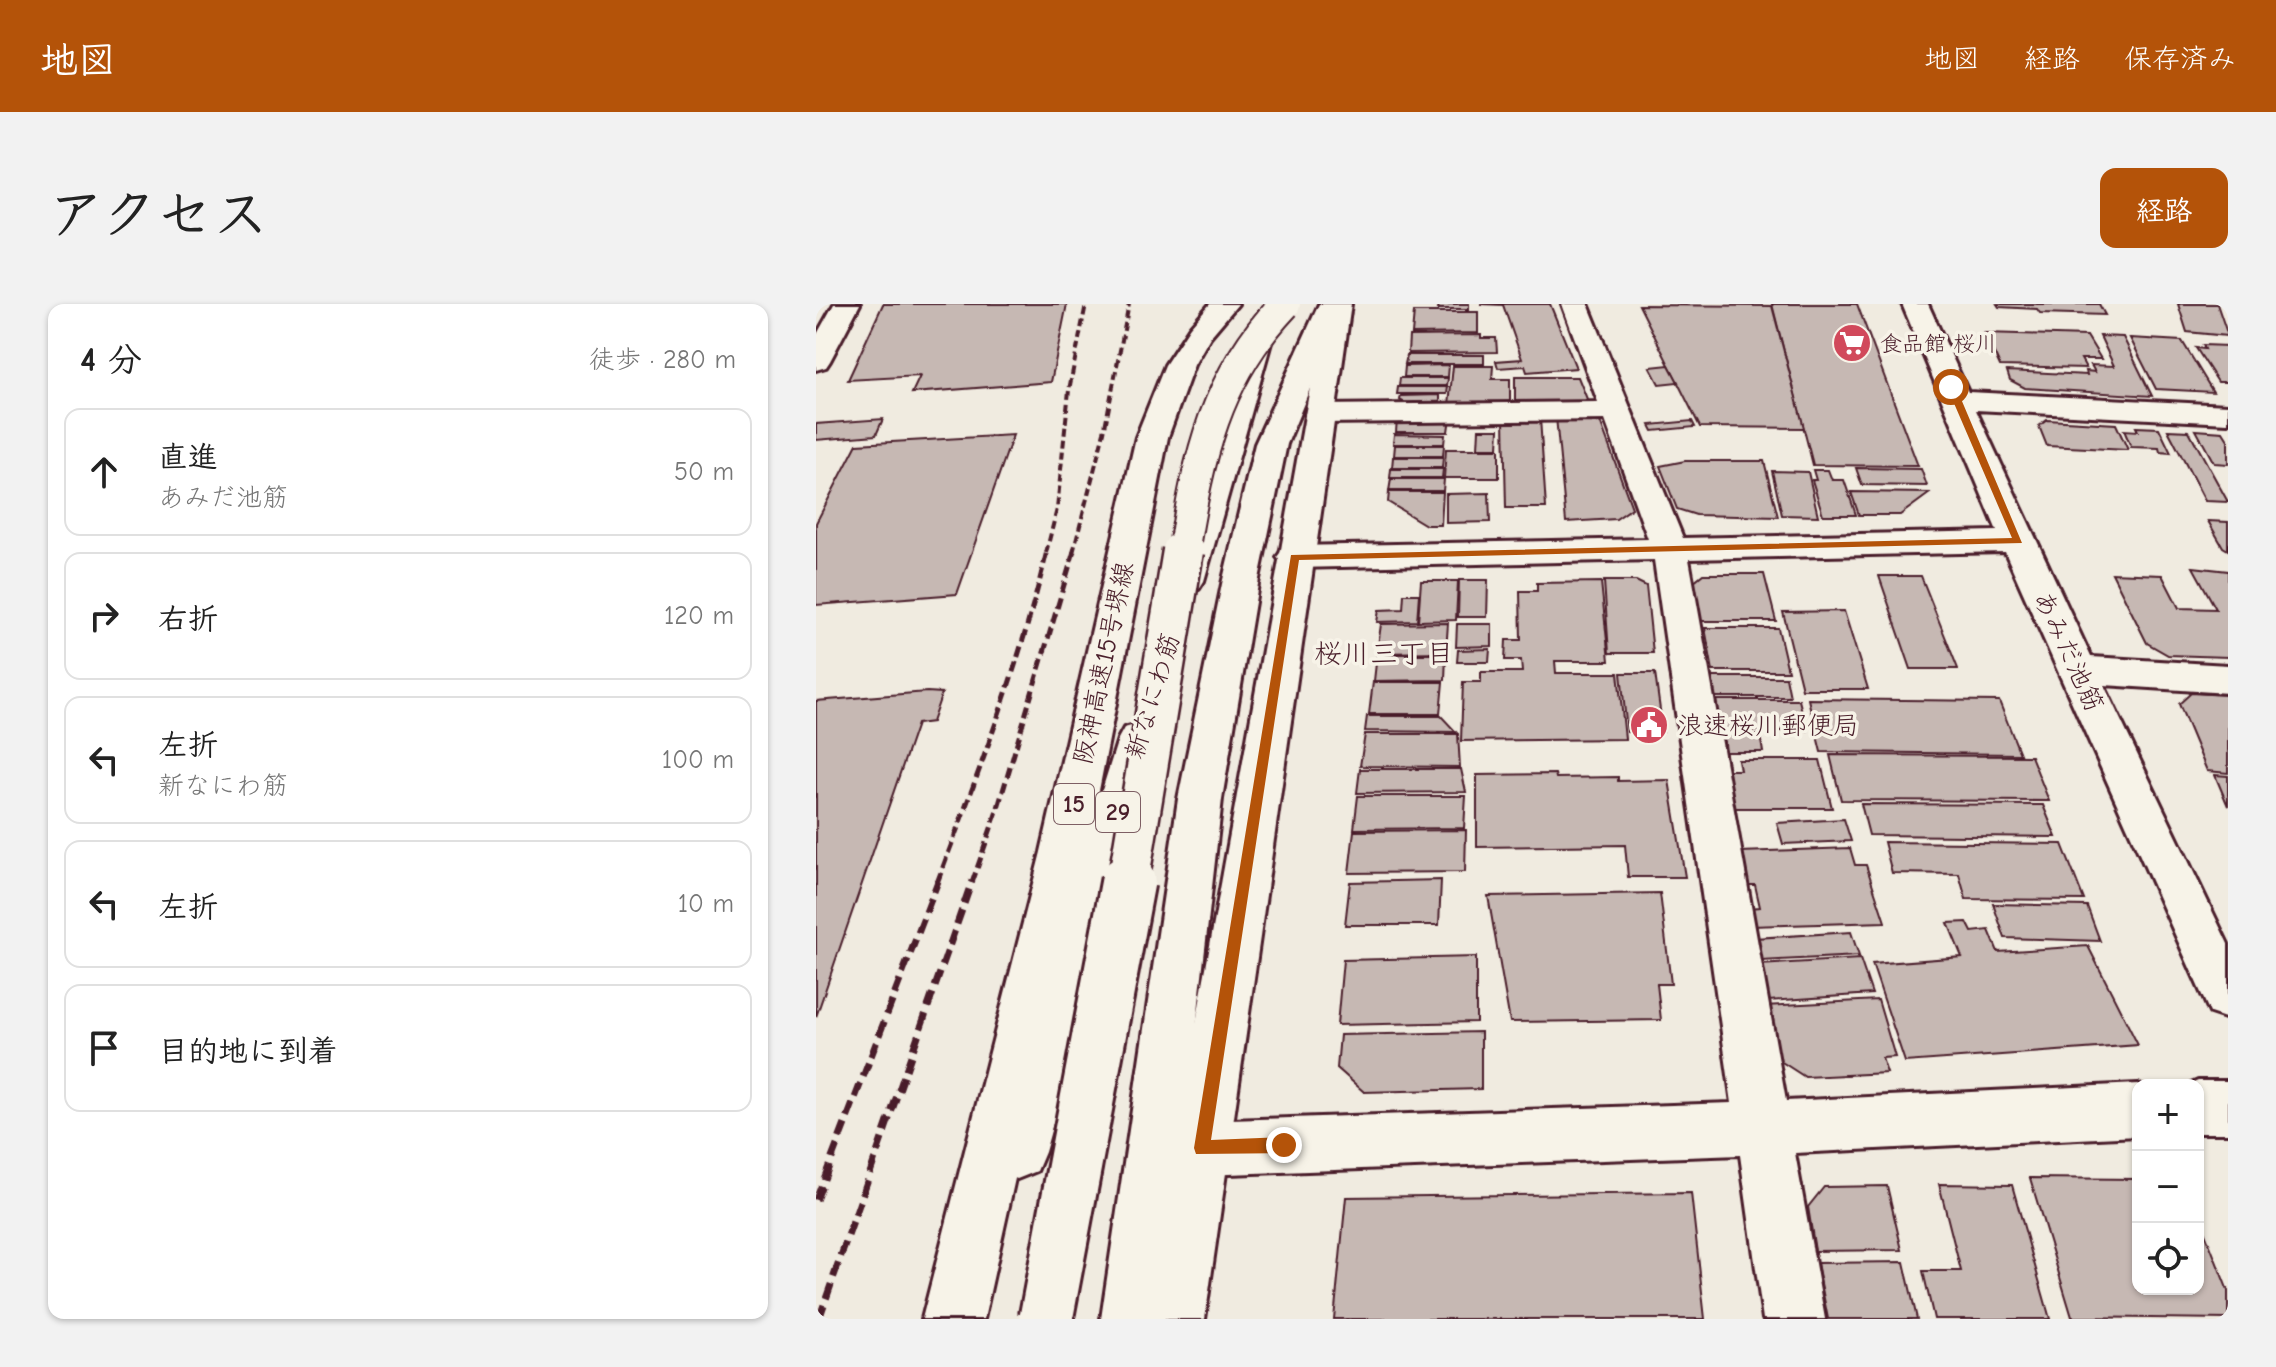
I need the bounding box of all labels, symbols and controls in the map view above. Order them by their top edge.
text: 地図 [40,39,116,83]
text: 地図 [1924,43,1980,75]
text: 経路 [2024,43,2080,75]
text: 保存済み [2124,43,2236,75]
button: 経路 [2100,168,2228,248]
text: アクセス [48,183,269,247]
supermarket icon: 食品館 桜川 [1831,322,1873,364]
place label: 食品館 桜川 [1880,331,1997,357]
text: 4 分 [80,340,142,380]
text: 徒歩 · 280 m [589,345,736,375]
route start [1933,369,1969,405]
text: 直進 [158,440,218,475]
icon: ahead [82,450,126,494]
text: 50 m [674,457,734,487]
text: あみだ池筋 [158,483,288,513]
street label: 阪神高速15号堺線 [1068,559,1140,767]
street label: あみだ池筋 [2027,586,2109,717]
icon: right [82,594,126,638]
text: 120 m [664,601,734,631]
text: 右折 [158,602,218,637]
street label: 新なにわ筋 [1120,630,1186,763]
district label: 桜川三丁目 [1314,638,1454,670]
public building icon: 浪速桜川郵便局 [1628,704,1670,746]
place label: 浪速桜川郵便局 [1677,711,1859,741]
text: 左折 [158,728,218,763]
icon: left [82,738,126,782]
text: 100 m [662,745,734,775]
text: 新なにわ筋 [158,771,288,801]
road number: 15 [1054,784,1094,824]
road number: 29 [1096,792,1140,832]
icon: left [82,882,126,926]
text: 10 m [678,889,734,919]
text: 左折 [158,890,218,925]
icon: arrive [82,1026,126,1070]
text: 目的地に到着 [158,1034,338,1069]
map controls [2132,1079,2204,1295]
button: + [2132,1079,2204,1151]
route end [1266,1127,1302,1163]
button: − [2132,1151,2204,1223]
button: locate [2132,1223,2204,1295]

